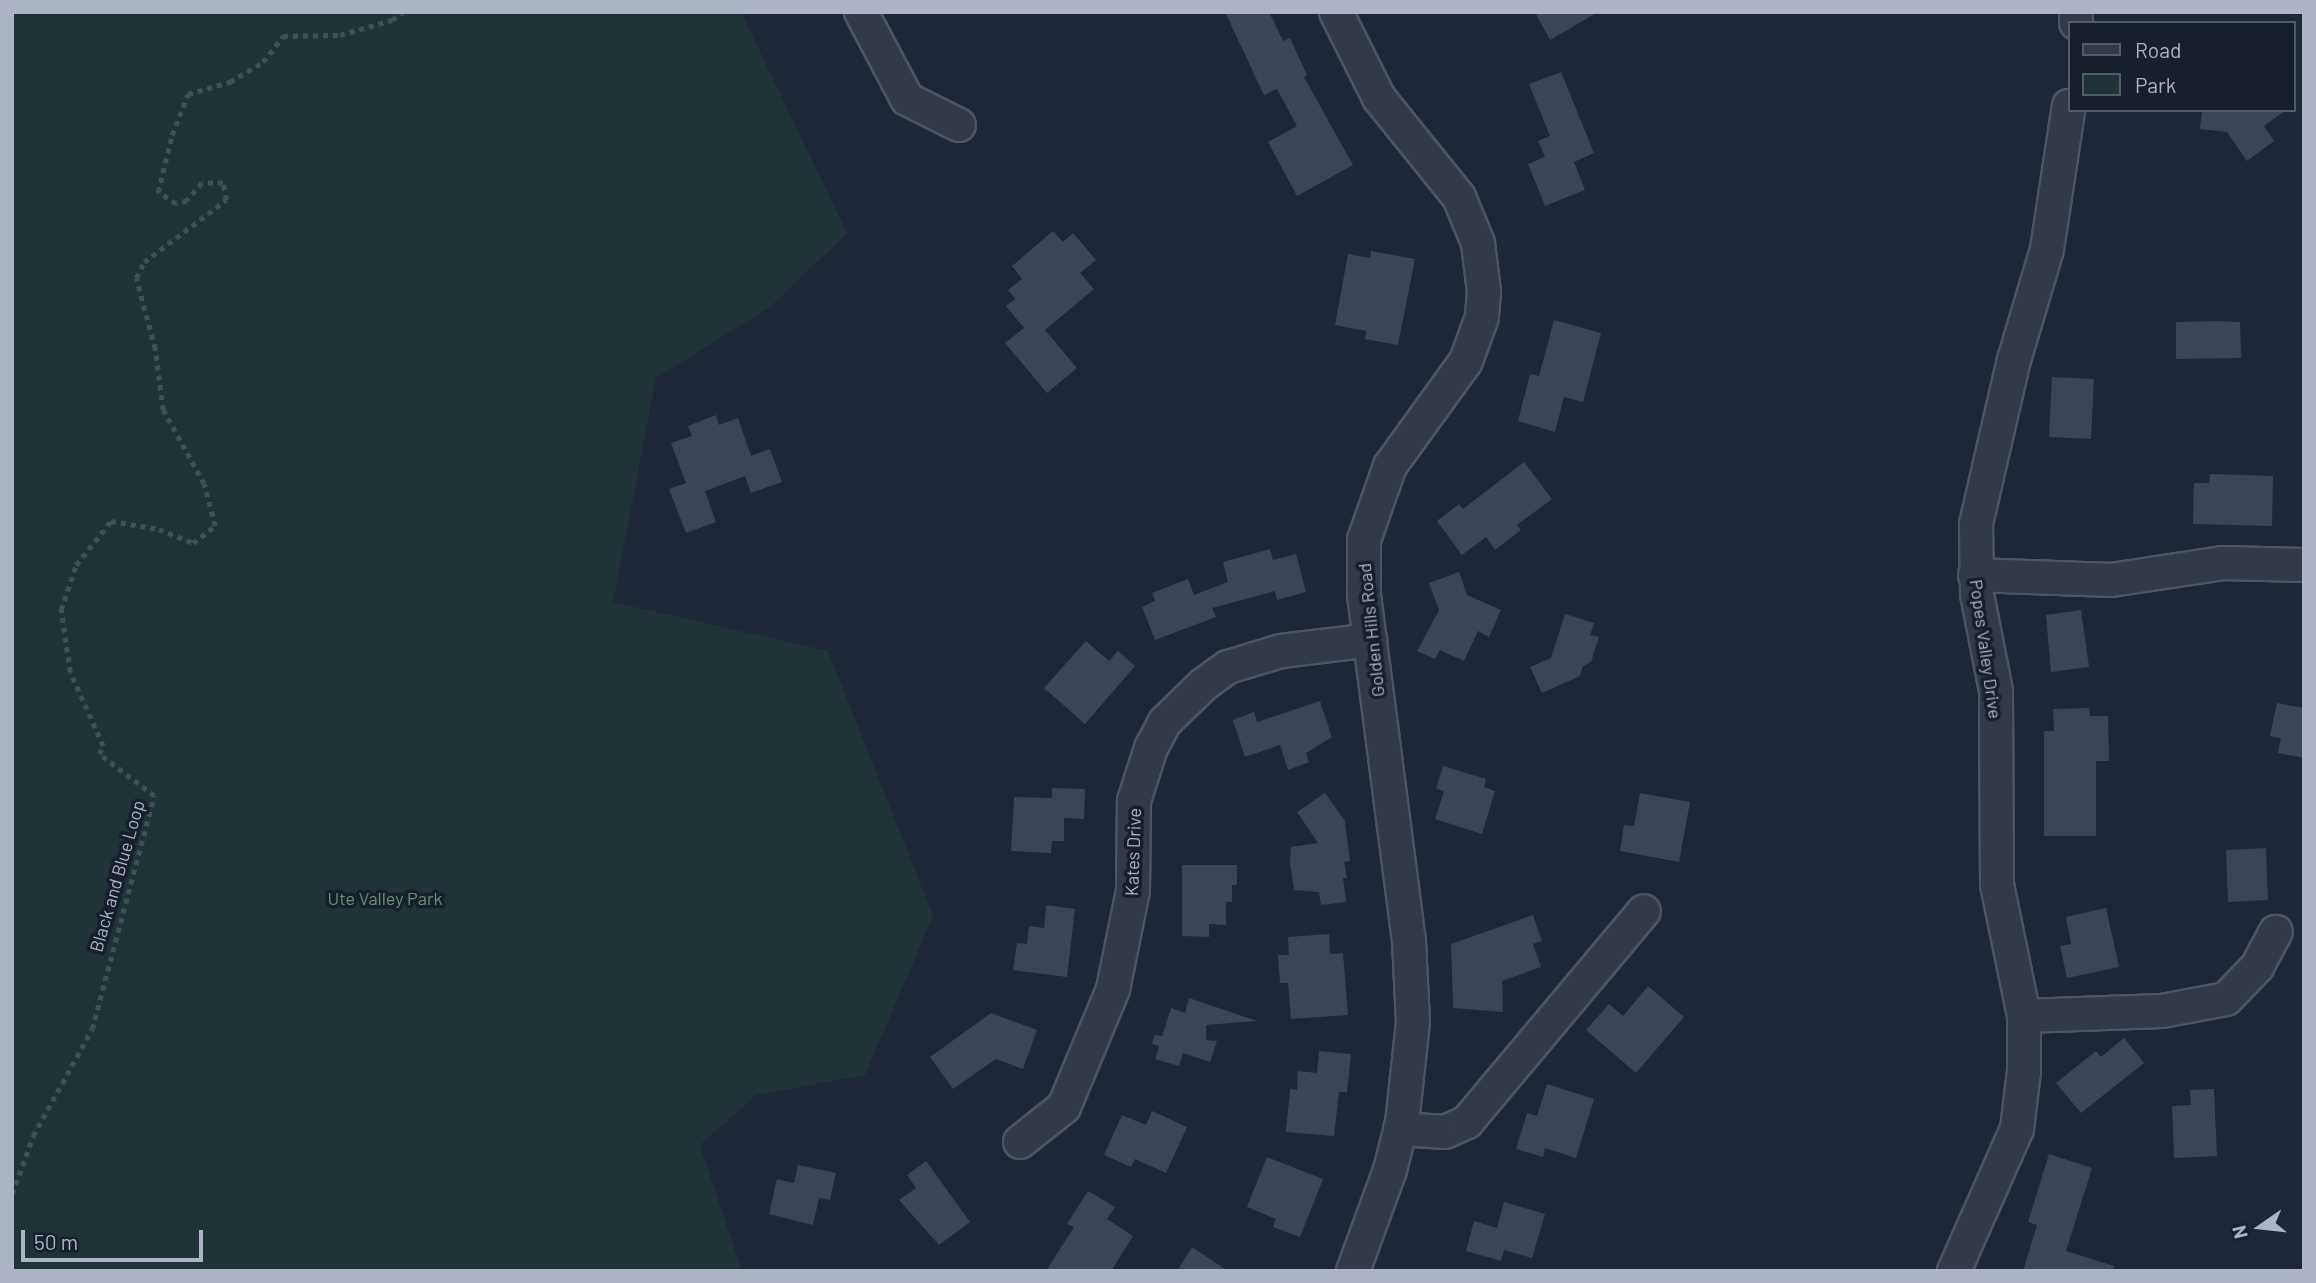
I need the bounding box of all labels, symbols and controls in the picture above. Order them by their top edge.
legend [2068,21,2295,112]
text: Road [2135,37,2181,62]
text: Park [2135,72,2176,97]
street label: Golden Hills Road [1353,562,1389,698]
street label: Popes Valley Drive [1966,578,2006,720]
street label: Black and Blue Loop [85,798,149,954]
street label: Kates Drive [1121,808,1145,896]
park label: Ute Valley Park [328,887,442,909]
north arrow [2225,1192,2295,1262]
scale bar [24,1216,206,1260]
text: N [2226,1223,2252,1241]
text: 50 m [34,1229,78,1254]

